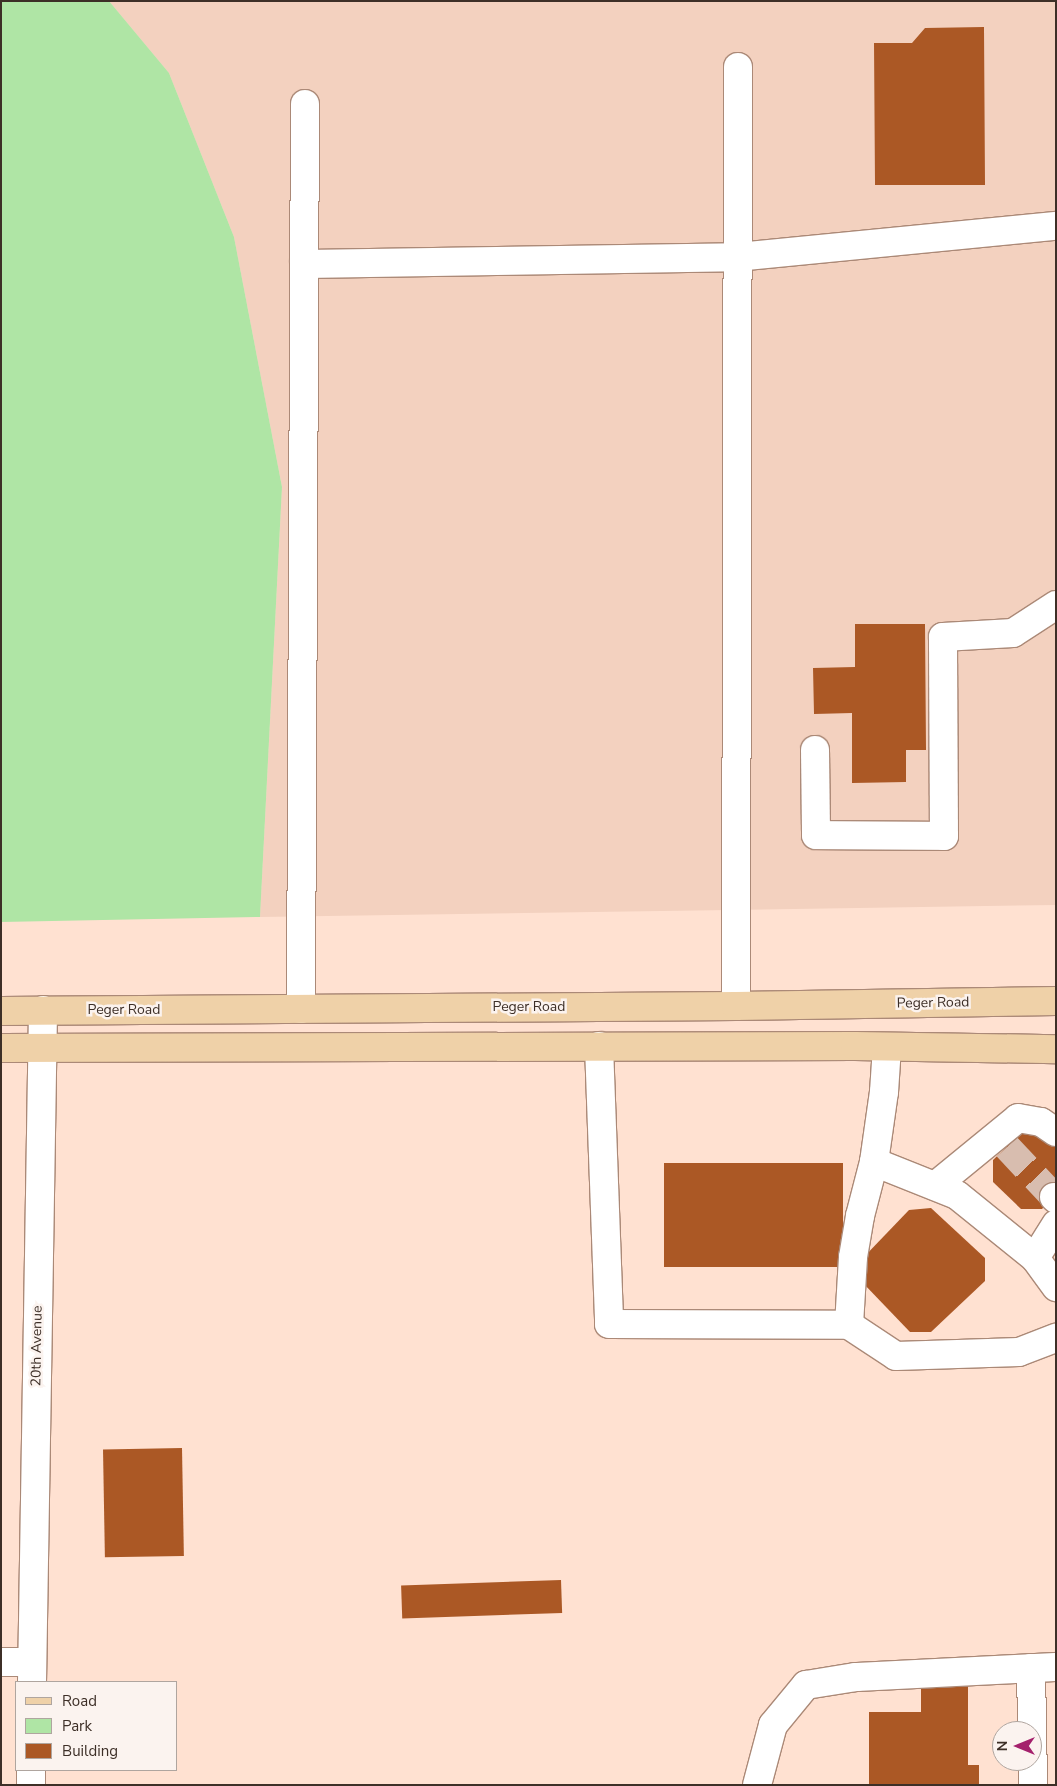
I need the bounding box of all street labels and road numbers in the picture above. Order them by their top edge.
street label: Peger Road [896,994,970,1012]
street label: Peger Road [493,999,565,1015]
street label: Peger Road [88,1002,160,1018]
street label: 20th Avenue [28,1305,46,1387]

